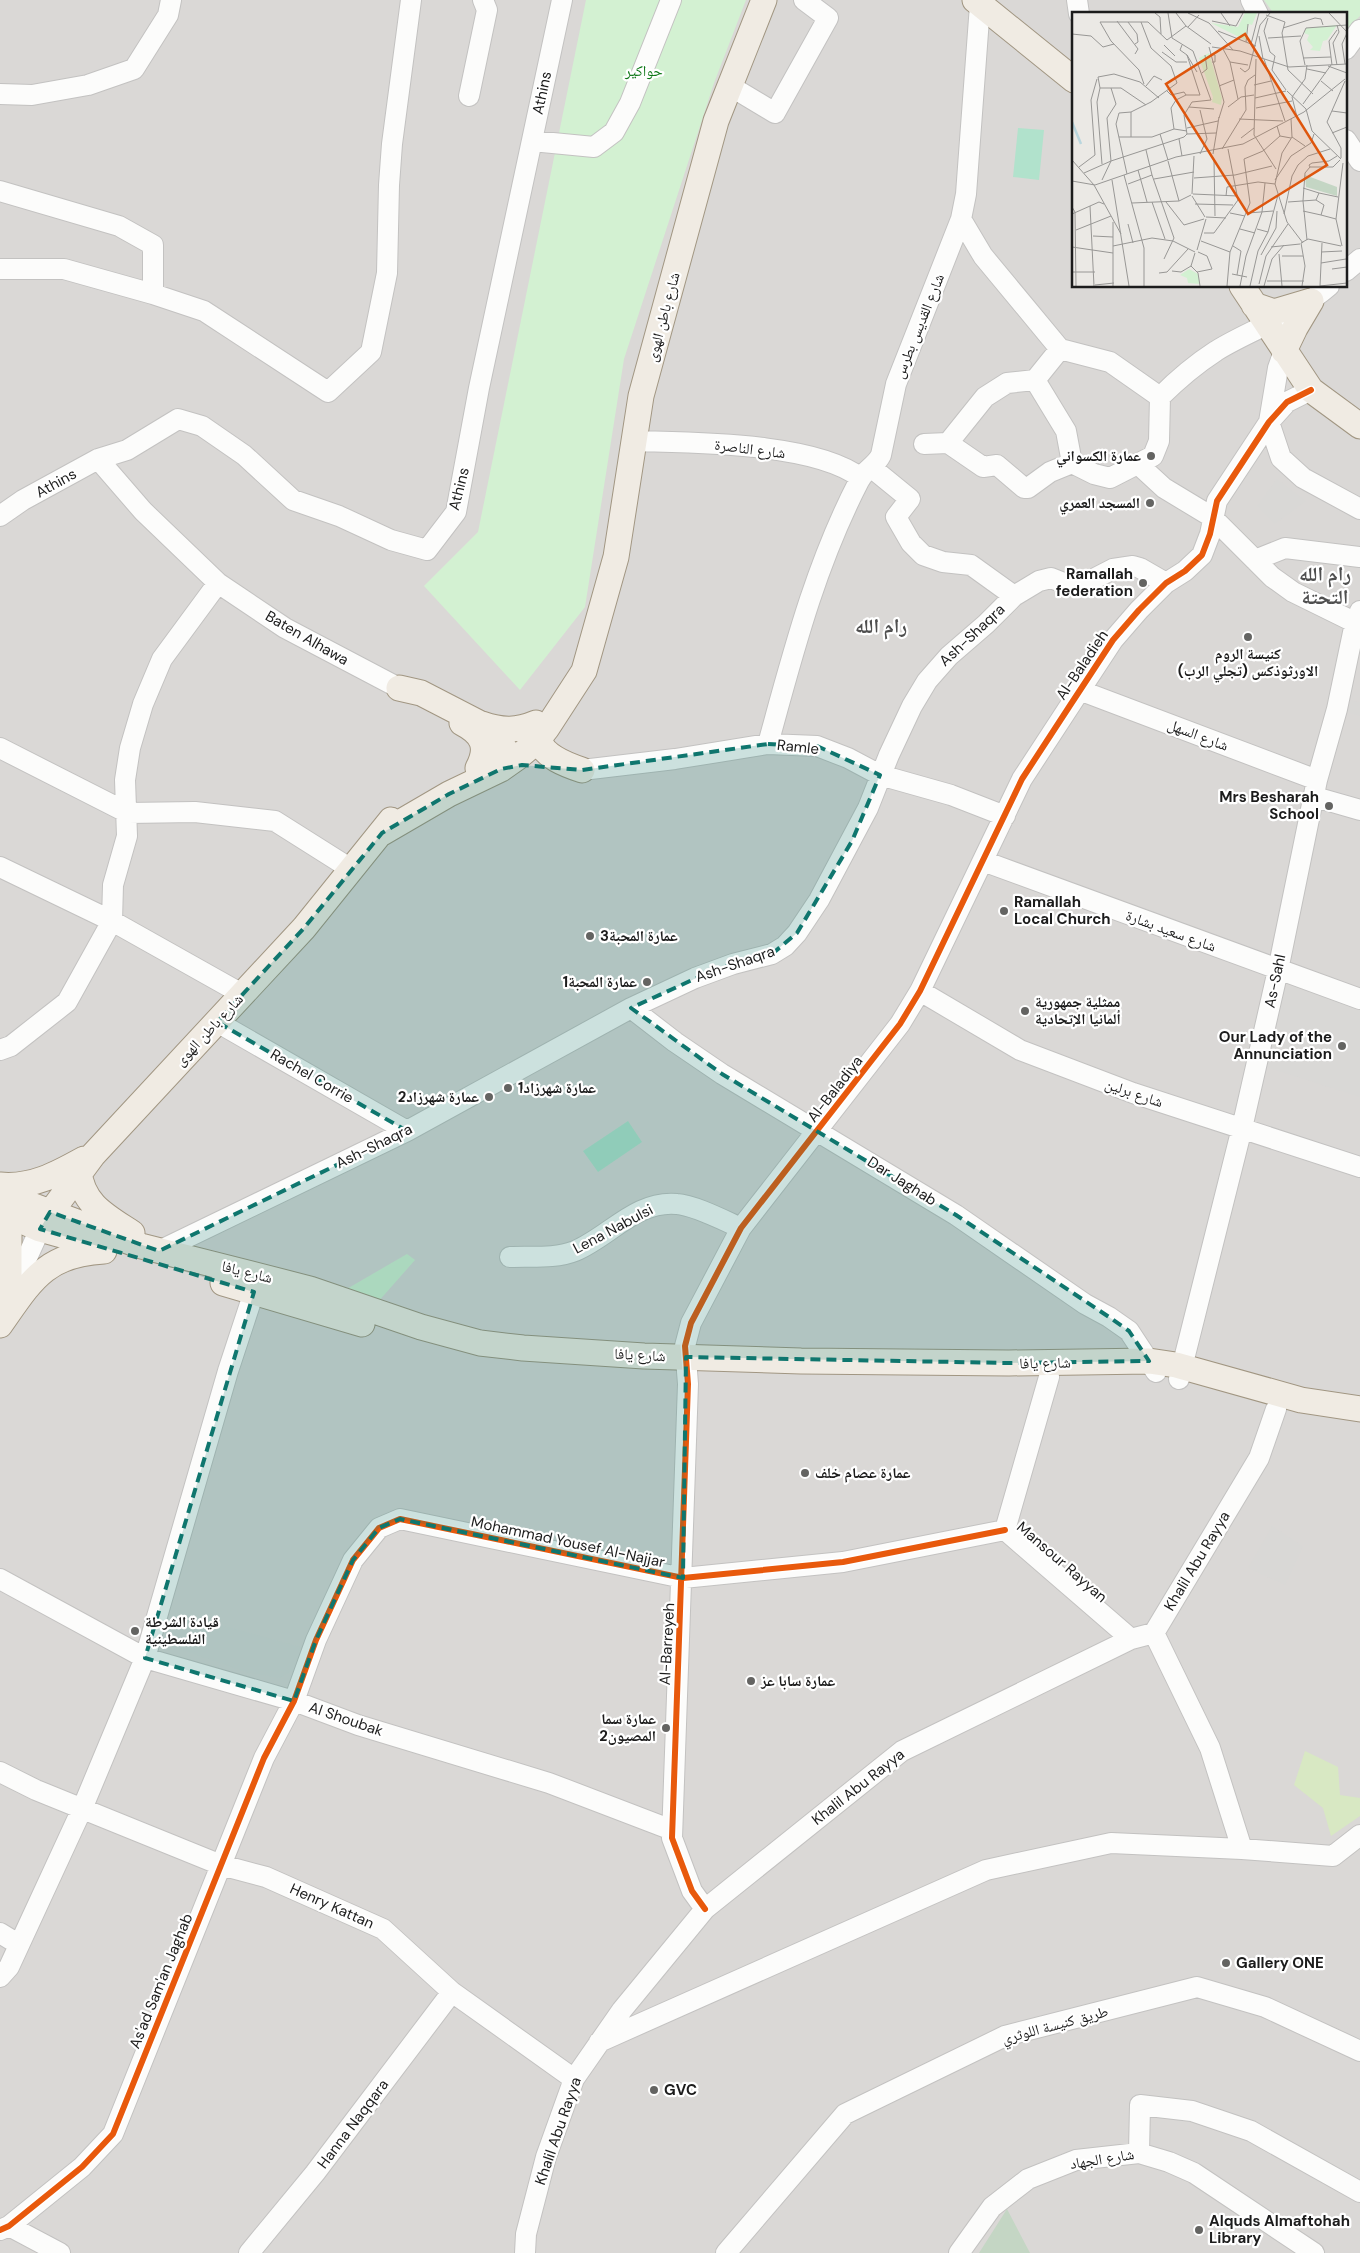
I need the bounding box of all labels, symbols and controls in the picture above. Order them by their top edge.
inset map [1072,12,1348,288]
park label: حواكير [624,61,663,81]
street label: Athins [528,70,556,116]
street label: شارع باطن الهوى [641,270,685,364]
street label: شارع القديس بطرس [889,271,949,381]
street label: شارع الناصرة [713,435,787,463]
place label: عمارة الكسواني [1056,446,1141,468]
marker: عمارة الكسواني [1145,450,1157,462]
street label: Athins [32,464,80,502]
street label: Athins [444,465,474,513]
place label: المسجد العمري [1059,493,1140,515]
marker: المسجد العمري [1144,497,1156,509]
district label: رام الله التحتة [1299,561,1351,610]
place label: Ramallah federation [1056,564,1133,601]
marker: Ramallah federation [1137,577,1149,589]
street label: Ash-Shaqra [935,599,1009,671]
street label: Baten Alhawa [262,606,352,670]
district label: رام الله [855,613,907,640]
street label: Al-Baladieh [1051,626,1113,704]
marker: كنيسة الروم الاورثوذكس (تجلي الرب) [1242,631,1254,643]
place label: كنيسة الروم الاورثوذكس (تجلي الرب) [1178,644,1318,683]
street label: شارع السهل [1165,714,1231,756]
street label: Ramle [776,735,820,759]
place label: Mrs Besharah School [1219,787,1319,824]
marker: Mrs Besharah School [1323,800,1335,812]
place label: Ramallah Local Church [1014,892,1111,929]
marker: Ramallah Local Church [998,905,1010,917]
street label: شارع سعيد بشارة [1123,905,1219,957]
place label: عمارة المحبة3 [600,926,678,946]
marker: عمارة المحبة3 [584,930,596,942]
street label: Ash-Shaqra [693,941,777,987]
street label: As-Sahl [1260,952,1290,1010]
place label: عمارة المحبة1 [563,972,637,992]
marker: عمارة المحبة1 [641,976,653,988]
street label: شارع باطن الهوى [170,990,248,1070]
place label: ممثلية جمهورية ألمانيا الإتحادية [1035,992,1121,1029]
marker: ممثلية جمهورية ألمانيا الإتحادية [1019,1005,1031,1017]
place label: Our Lady of the Annunciation [1219,1027,1332,1064]
marker: Our Lady of the Annunciation [1336,1040,1348,1052]
street label: Rachel Corrie [267,1044,357,1108]
street label: Al-Baladiya [803,1052,867,1126]
street label: شارع برلين [1102,1074,1166,1112]
place label: عمارة شهرزاد1 [518,1078,596,1098]
marker: عمارة شهرزاد1 [502,1082,514,1094]
place label: عمارة شهرزاد2 [398,1087,479,1107]
marker: عمارة شهرزاد2 [483,1091,495,1103]
street label: Ash-Shaqra [332,1119,416,1173]
street label: Dar Jaghab [864,1152,940,1210]
street label: Lena Nabulsi [570,1200,656,1258]
street label: شارع يافا [220,1256,275,1288]
street label: شارع يافا [614,1344,666,1366]
street label: شارع يافا [1019,1353,1071,1373]
place label: عمارة عصام خلف [815,1463,911,1483]
marker: عمارة عصام خلف [799,1467,811,1479]
street label: Khalil Abu Rayya [1159,1508,1235,1614]
street label: Mohammad Yousef Al-Najjar [469,1512,667,1572]
street label: Mansour Rayyan [1013,1517,1111,1607]
street label: Al-Barreyeh [655,1602,679,1686]
place label: قيادة الشرطة الفلسطينية [145,1612,219,1649]
marker: قيادة الشرطة الفلسطينية [129,1625,141,1637]
place label: عمارة سابا عز [760,1671,836,1691]
marker: عمارة سابا عز [745,1675,757,1687]
street label: Al Shoubak [306,1697,386,1741]
place label: عمارة سما المصيون2 [599,1709,656,1746]
marker: عمارة سما المصيون2 [660,1722,672,1734]
street label: Khalil Abu Rayya [807,1744,909,1830]
street label: Henry Kattan [287,1879,377,1933]
street label: As'ad Sam'an Jaghab [125,1910,197,2052]
place label: Gallery ONE [1236,1953,1324,1973]
marker: Gallery ONE [1220,1957,1232,1969]
street label: طريق كنيسة اللوثري [1000,2001,1111,2051]
street label: Khalil Abu Rayya [530,2074,586,2188]
street label: Hanna Naqqara [313,2075,393,2173]
place label: GVC [664,2080,697,2100]
marker: GVC [648,2084,660,2096]
street label: شارع الجهاد [1068,2144,1136,2174]
place label: Alquds Almaftohah Library [1209,2211,1350,2248]
marker: Alquds Almaftohah Library [1193,2224,1205,2236]

